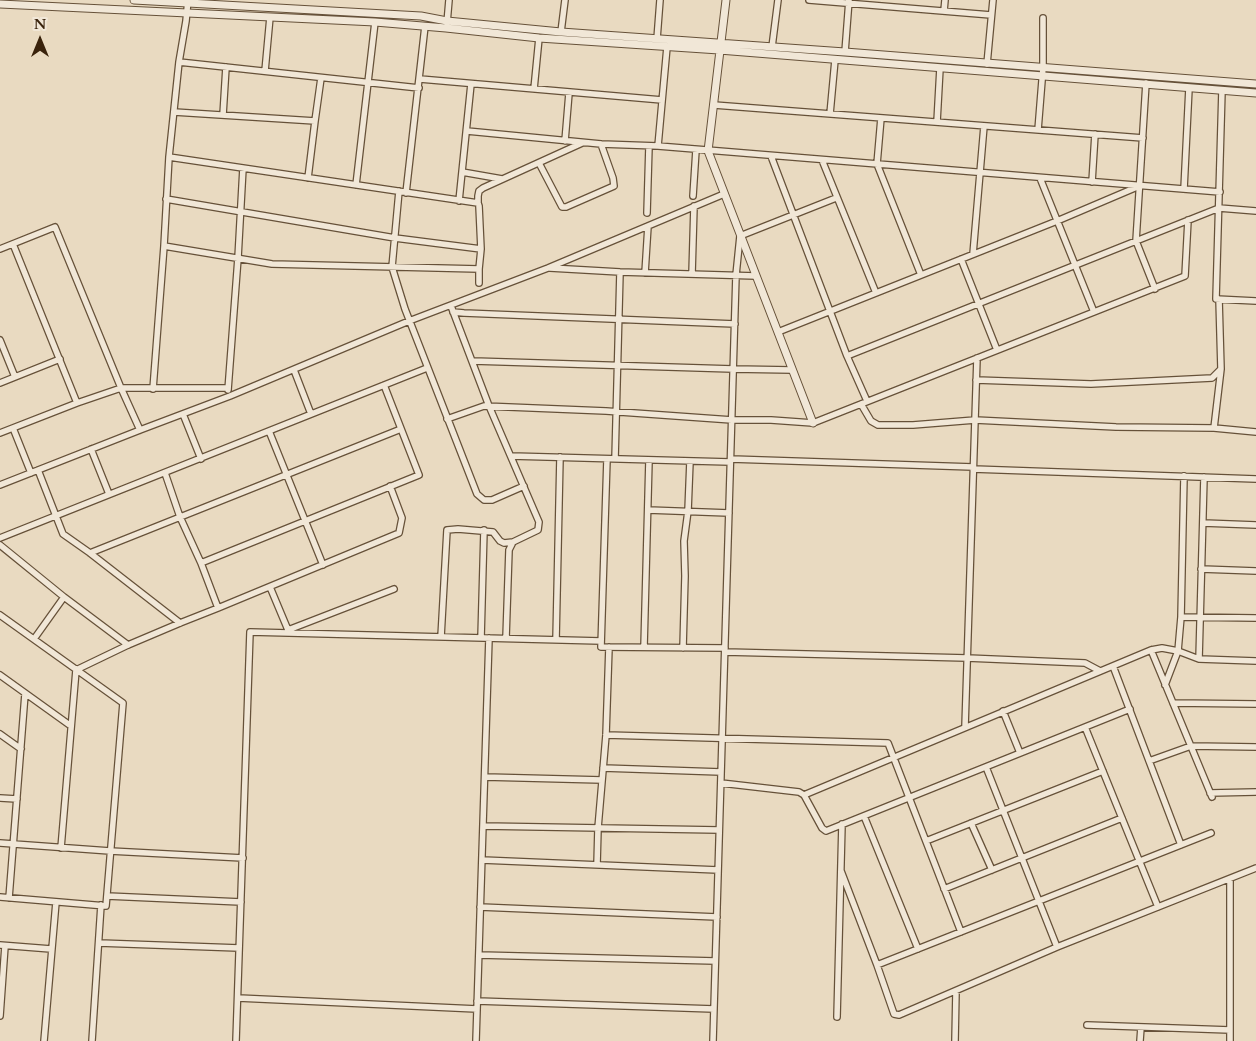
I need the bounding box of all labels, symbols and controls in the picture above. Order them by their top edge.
north arrow [15,15,65,65]
text: N [34,15,46,34]

